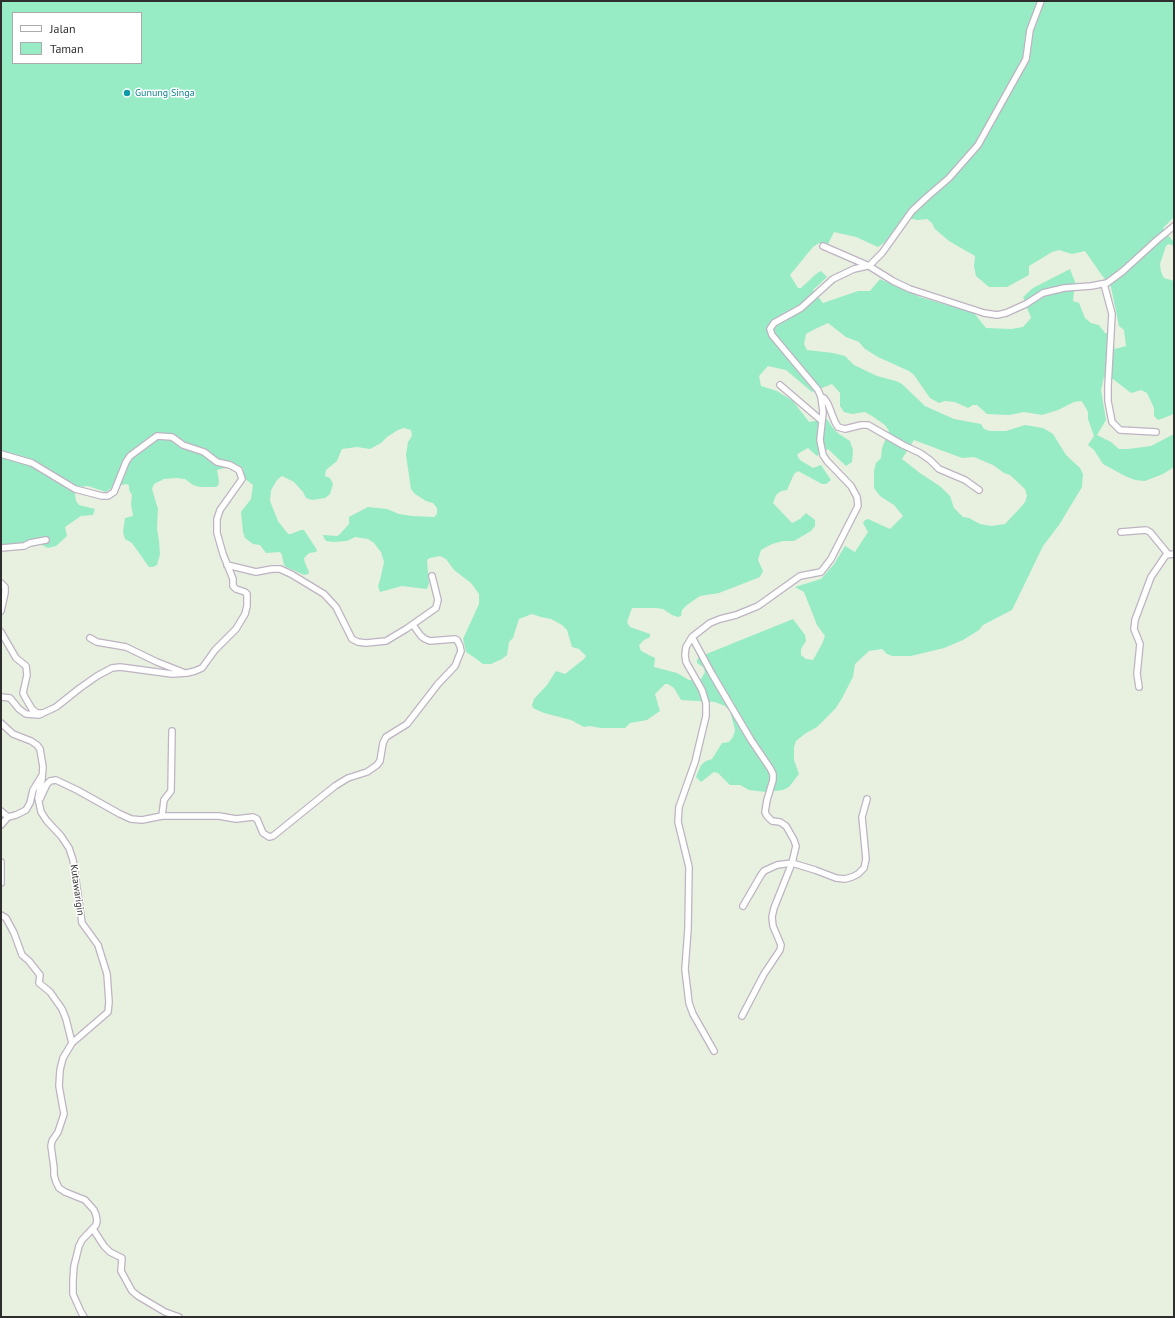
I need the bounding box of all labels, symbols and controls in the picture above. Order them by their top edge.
legend [12,12,142,64]
text: Jalan [50,21,75,36]
text: Taman [50,41,84,56]
place label: Gunung Singa [135,87,195,99]
marker: Gunung Singa [122,88,132,98]
street label: Kutawarigin [67,864,87,916]

